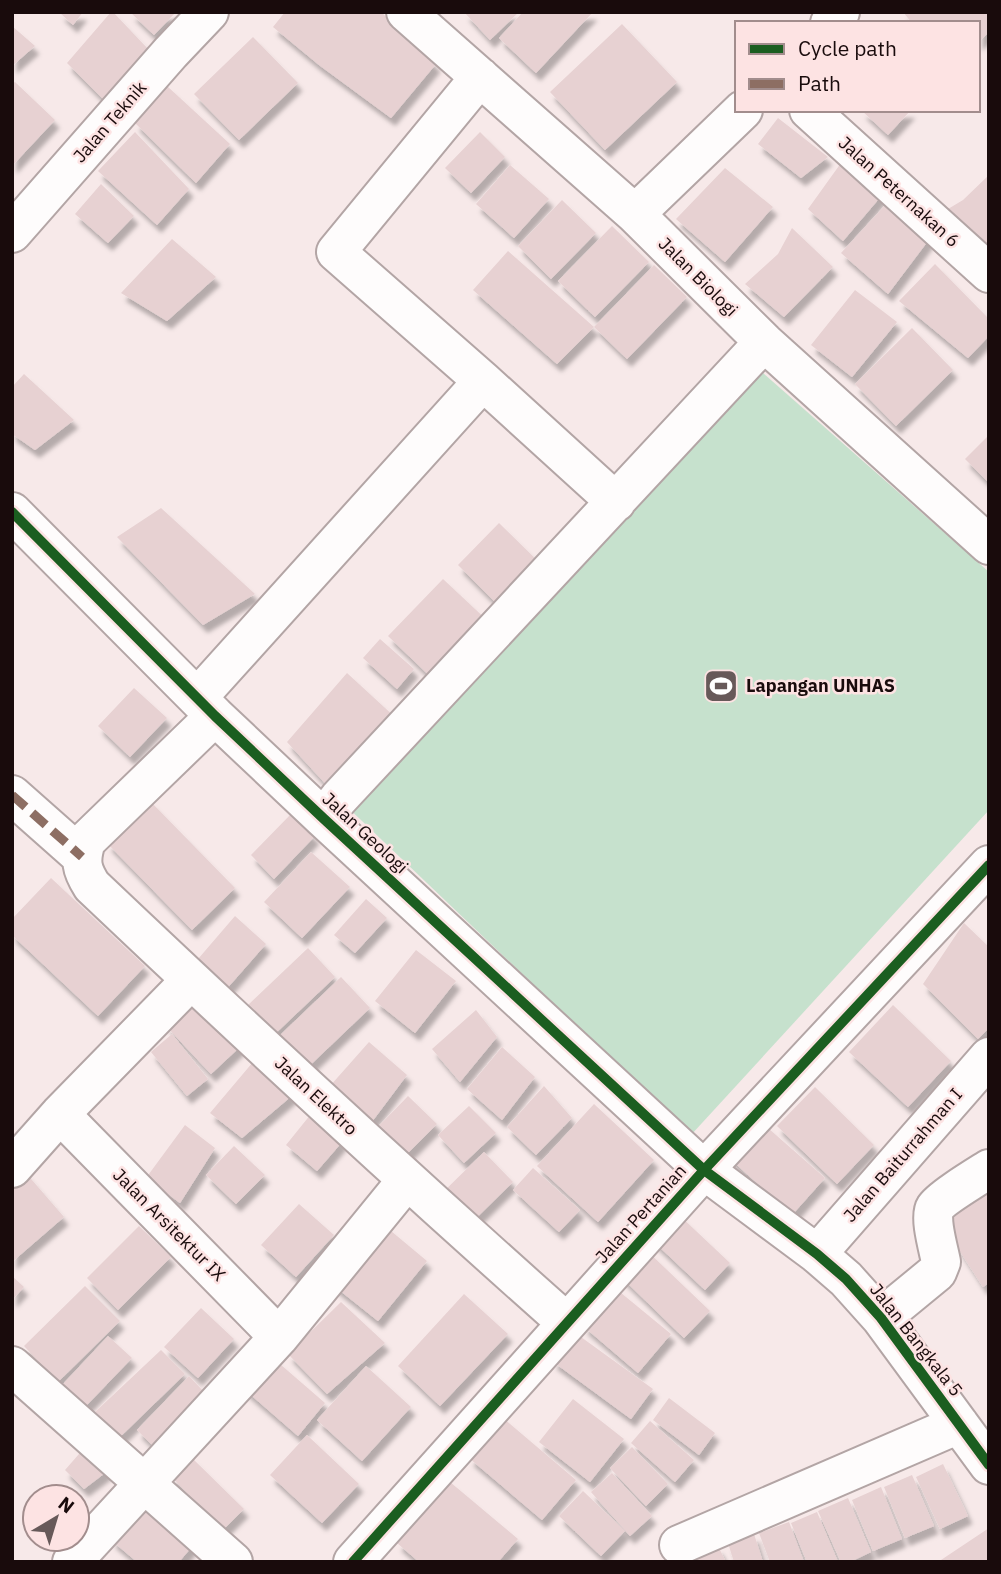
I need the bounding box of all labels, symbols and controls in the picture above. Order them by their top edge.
legend [735,21,980,112]
text: Cycle path [798,34,897,62]
text: Path [798,69,841,97]
street label: Jalan Teknik [68,76,152,167]
street label: Jalan Peternakan 6 [834,131,965,252]
street label: Jalan Biologi [654,232,743,321]
sports icon: Lapangan UNHAS [702,667,740,705]
place label: Lapangan UNHAS [746,674,895,697]
street label: Jalan Geologi [318,787,413,878]
street label: Jalan Elektro [270,1051,363,1140]
street label: Jalan Baiturrahman I [838,1083,967,1226]
street label: Jalan Pertanian [590,1159,691,1268]
street label: Jalan Arsitektur IX [108,1163,231,1286]
street label: Jalan Bangkala 5 [865,1278,968,1401]
north arrow [21,1483,91,1553]
text: N [54,1491,79,1518]

